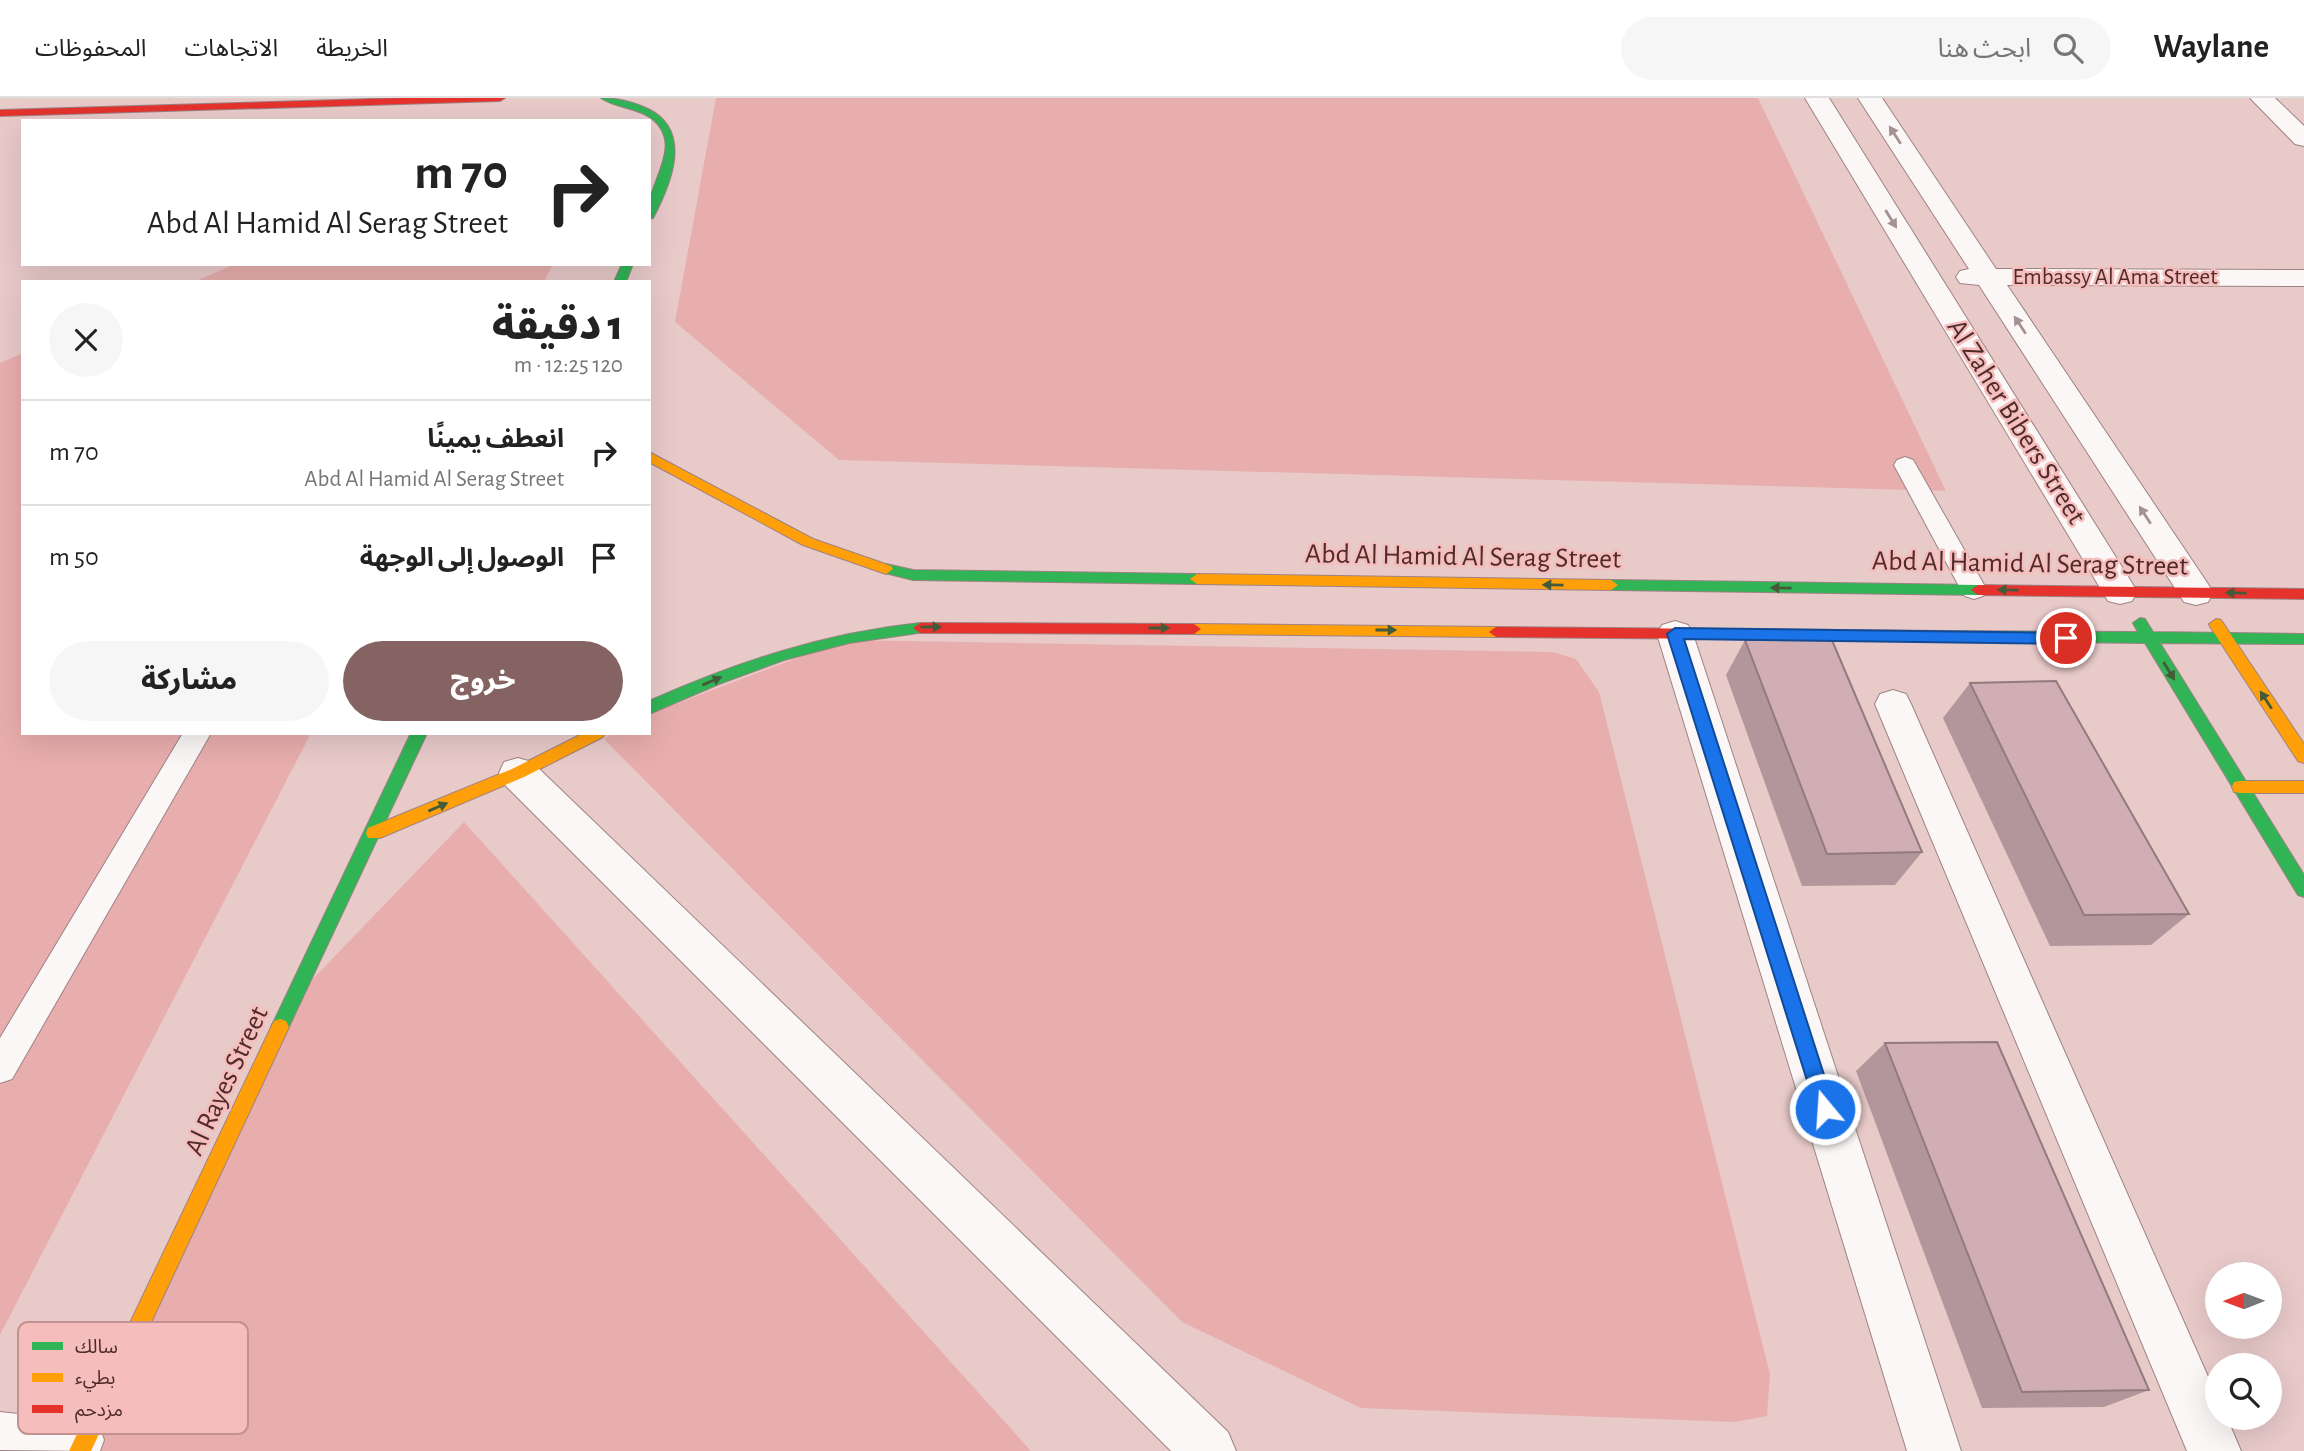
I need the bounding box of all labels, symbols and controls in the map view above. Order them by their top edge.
search box [1621,17,2111,80]
icon: search [2049,29,2087,67]
text: Waylane [2153,31,2269,64]
text: ابحث هنا [1937,36,2031,62]
text: المحفوظات [35,37,146,61]
text: الاتجاهات [184,37,278,61]
text: الخريطة [316,37,388,61]
one-way arrow [1888,126,1902,144]
icon: right [532,147,623,238]
text: 70 m [414,149,508,198]
text: Abd Al Hamid Al Serag Street [147,207,508,239]
one-way arrow [1885,209,1897,228]
street label: Embassy Al Ama Street [2012,266,2218,289]
button: close [49,303,123,377]
text: 1 دقيقة [492,305,623,347]
street label: Al Zaher Bibers Street [1942,315,2090,529]
one-way arrow [2013,316,2027,334]
text: 120 m · 12:25 [514,354,623,377]
text: انعطف يمينًا [427,426,564,452]
icon: right [585,434,623,472]
text: 70 m [49,439,99,465]
text: Abd Al Hamid Al Serag Street [304,468,564,491]
one-way arrow [2138,506,2152,524]
icon: arrive [585,539,623,577]
street label: Abd Al Hamid Al Serag Street [1305,540,1621,574]
text: 50 m [49,544,99,570]
text: الوصول إلى الوجهة [360,545,564,571]
street label: Abd Al Hamid Al Serag Street [1872,547,2188,581]
one-way arrow [1542,579,1564,591]
one-way arrow [1770,582,1792,593]
one-way arrow [1997,585,2019,596]
one-way arrow [2225,587,2247,599]
pin [2036,608,2096,668]
icon: arrive [2047,619,2085,657]
one-way arrow [921,622,943,633]
one-way arrow [1148,622,1170,634]
one-way arrow [1376,624,1398,636]
button: مشاركة [49,641,329,721]
button: خروج [343,641,623,721]
one-way arrow [2163,661,2175,680]
one-way arrow [702,676,723,687]
one-way arrow [2260,690,2273,710]
one-way arrow [427,802,448,813]
street label: Al Rayes Street [180,1002,274,1160]
position arrow [1788,1072,1862,1146]
north arrow [2205,1262,2282,1339]
map controls [2205,1262,2282,1430]
legend [18,1322,248,1434]
text: سالك [75,1338,118,1357]
button: search [2205,1353,2282,1430]
text: بطيء [75,1369,115,1392]
text: مزدحم [75,1401,123,1424]

